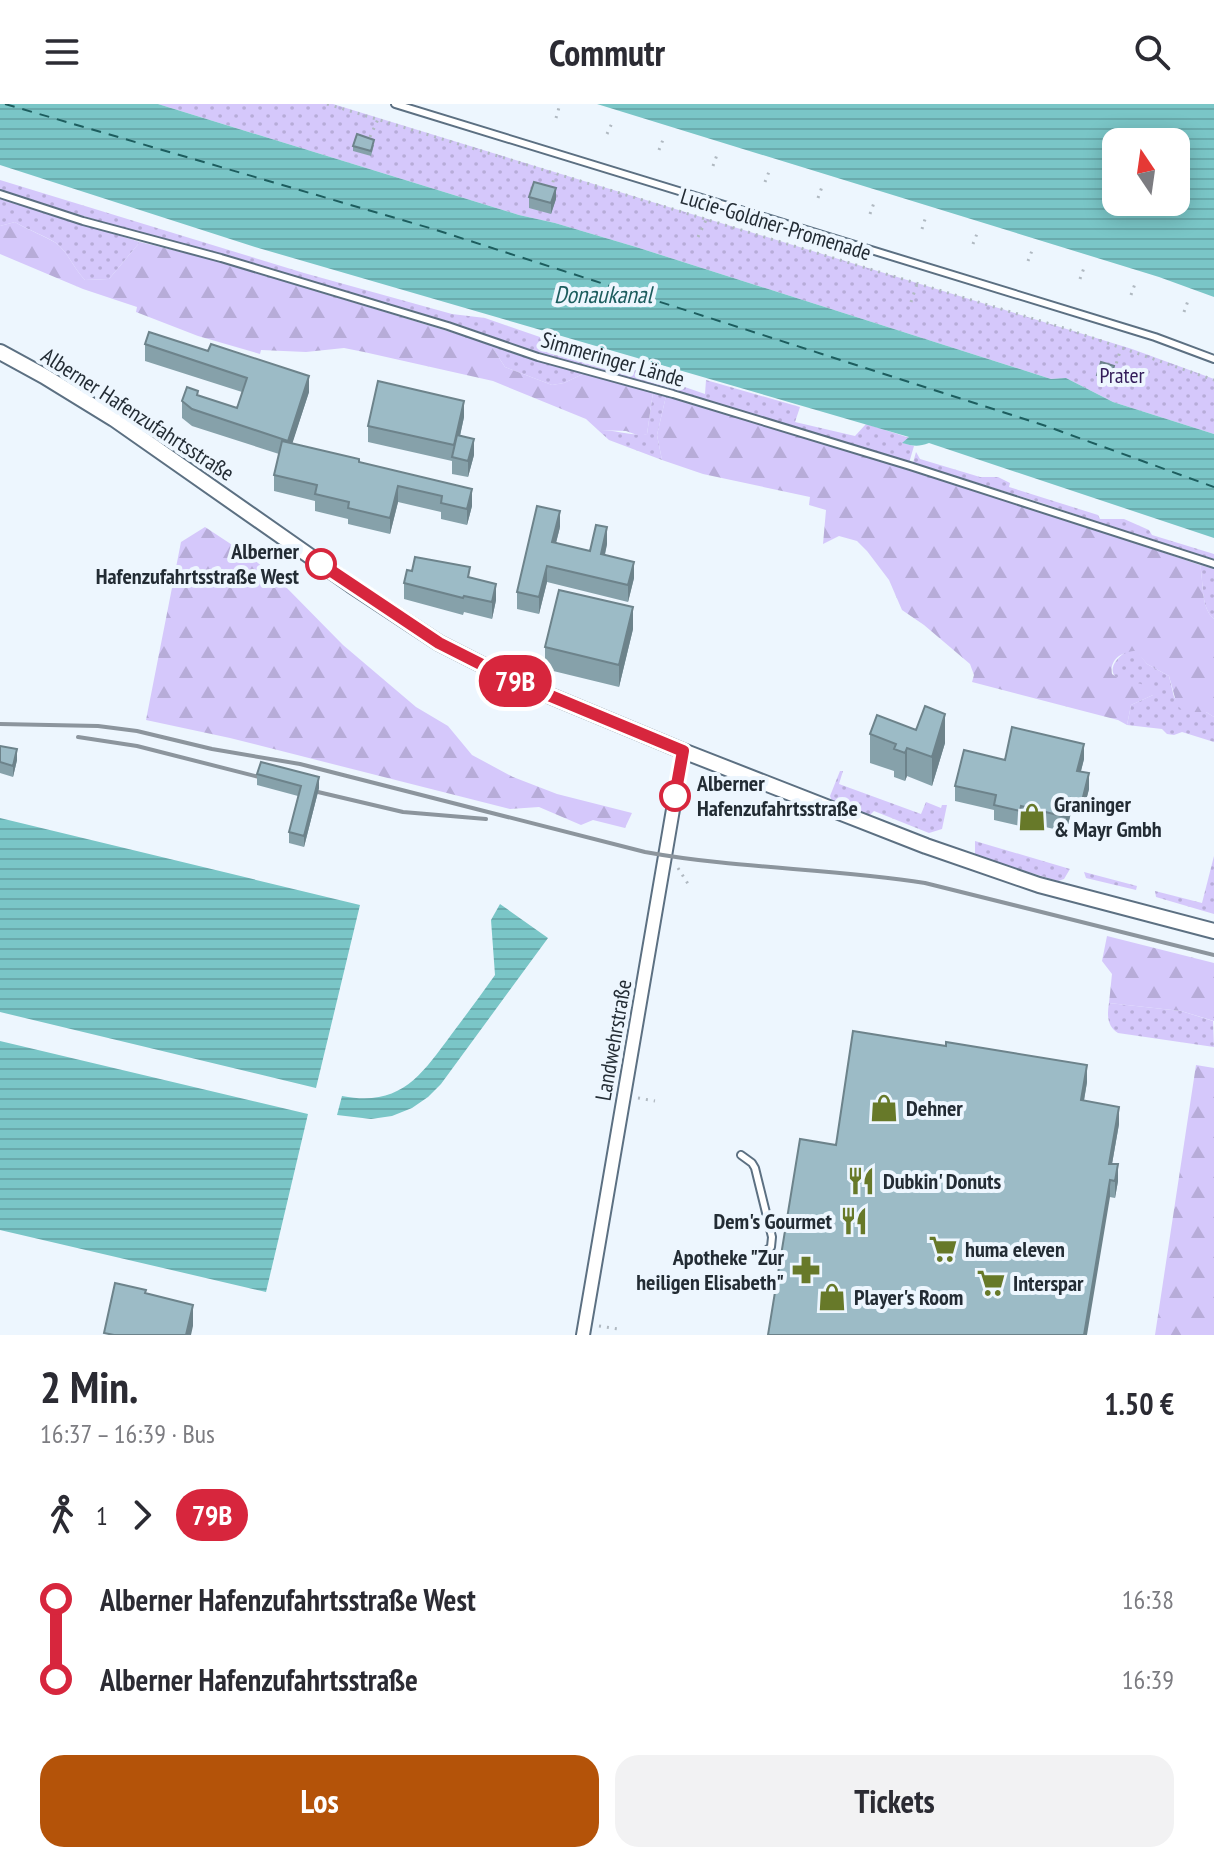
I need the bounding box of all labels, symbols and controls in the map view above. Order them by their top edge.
text: Commutr [549,29,665,76]
icon: menu [40,30,84,74]
icon: search [1130,30,1174,74]
north arrow [1102,128,1190,216]
map controls [1102,128,1190,216]
street label: Lucie-Goldner-Promenade [677,182,875,266]
water label: Donaukanal [554,279,654,310]
street label: Simmeringer Lände [538,325,688,393]
street label: Alberner Hafenzufahrtsstraße [36,341,240,487]
park label: Prater [1099,361,1145,389]
place label: Alberner Hafenzufahrtsstraße West [96,537,300,590]
marker: Alberner Hafenzufahrtsstraße West [306,549,336,579]
line badge: 79B [469,655,561,707]
text: 79B [495,662,535,699]
place label: Alberner Hafenzufahrtsstraße [696,769,858,822]
marker: Alberner Hafenzufahrtsstraße [660,781,690,811]
place label: Graninger & Mayr Gmbh [1054,790,1162,843]
shop icon: Graninger & Mayr Gmbh [1017,802,1047,832]
street label: Landwehrstraße [589,977,637,1103]
shop icon: Dehner [869,1093,899,1123]
place label: Dehner [906,1094,963,1122]
restaurant icon: Dubkin' Donuts [846,1166,876,1196]
place label: Dubkin' Donuts [883,1167,1001,1195]
restaurant icon: Dem's Gourmet [839,1206,869,1236]
place label: Dem's Gourmet [713,1207,833,1235]
supermarket icon: huma eleven [928,1234,958,1264]
place label: huma eleven [965,1235,1065,1263]
place label: Apotheke "Zur heiligen Elisabeth" [636,1243,785,1296]
pharmacy icon: Apotheke "Zur heiligen Elisabeth" [791,1255,821,1285]
supermarket icon: Interspar [976,1268,1006,1298]
place label: Interspar [1013,1269,1084,1297]
shop icon: Player's Room [817,1282,847,1312]
place label: Player's Room [854,1283,963,1311]
text: 2 Min. [40,1358,138,1415]
text: 1.50 € [1104,1384,1174,1423]
text: 16:37 – 16:39 · Bus [40,1417,215,1450]
icon: walk [40,1493,84,1537]
icon: forward [120,1493,164,1537]
text: 79B [192,1496,232,1533]
text: 1 [96,1499,108,1532]
text: Alberner Hafenzufahrtsstraße West [100,1580,476,1619]
text: 16:38 [1122,1583,1174,1616]
text: Alberner Hafenzufahrtsstraße [100,1660,418,1699]
text: 16:39 [1122,1663,1174,1696]
button: Los [40,1755,599,1847]
button: Tickets [615,1755,1174,1847]

